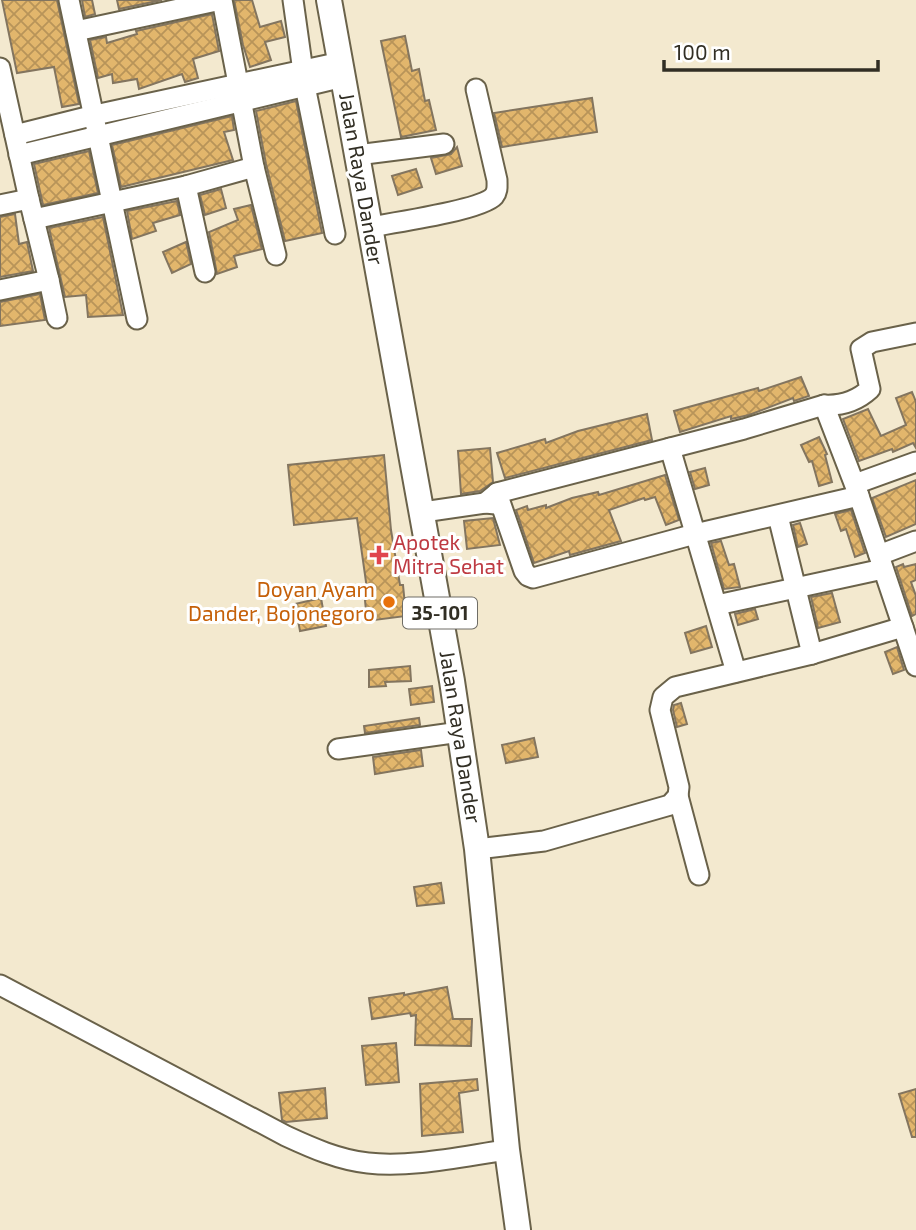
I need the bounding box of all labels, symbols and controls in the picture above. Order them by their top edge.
scale bar [664,28,878,72]
text: 100 m [674,39,731,64]
street label: Jalan Raya Dander [335,91,390,267]
place label: Apotek Mitra Sehat [393,529,504,578]
marker: Apotek Mitra Sehat [371,547,387,563]
place label: Doyan Ayam Dander, Bojonegoro [188,576,375,626]
marker: Doyan Ayam Dander, Bojonegoro [381,594,397,610]
road number: 35-101 [403,598,477,628]
street label: Jalan Raya Dander [435,649,488,825]

